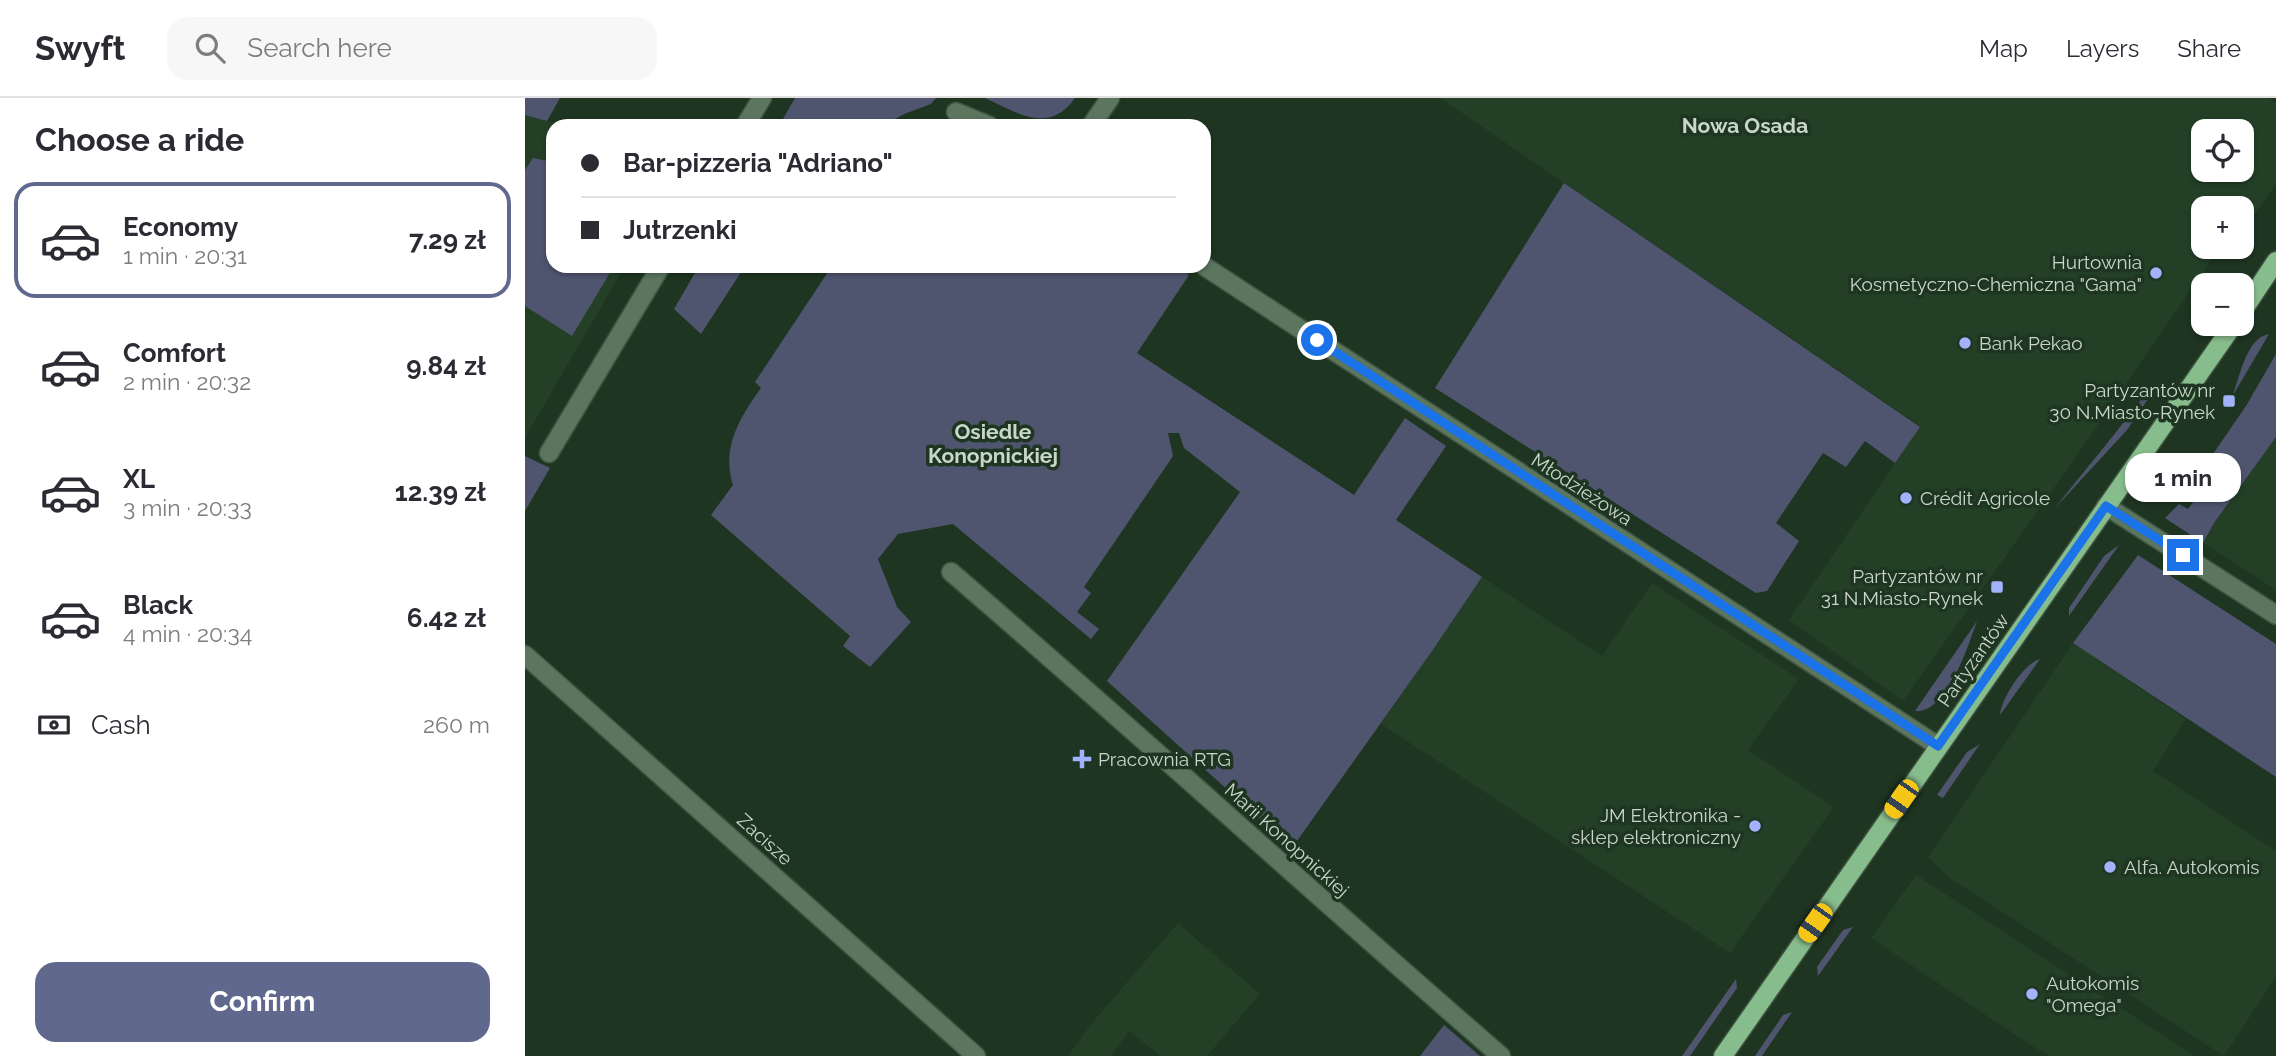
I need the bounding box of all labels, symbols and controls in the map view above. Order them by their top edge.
search box [167,17,657,80]
text: Swyft [35,29,125,68]
icon: search [191,29,229,67]
text: Search here [247,33,392,63]
text: Map [1979,34,2028,63]
text: Layers [2066,34,2139,63]
text: Share [2177,34,2241,63]
district label: Nowa Osada [1682,113,1808,138]
map controls [2191,119,2254,336]
button: locate [2191,119,2254,182]
text: Choose a ride [35,121,244,158]
text: Bar-pizzeria "Adriano" [623,148,893,178]
button: + [2191,196,2254,259]
icon: car [39,209,102,272]
text: Economy [123,212,238,242]
text: Jutrzenki [623,215,737,245]
text: 7.29 zł [409,225,486,255]
text: 1 min · 20:31 [123,242,247,269]
place label: Hurtownia Kosmetyczno-Chemiczna "Gama" [1850,251,2142,295]
marker: Hurtownia Kosmetyczno-Chemiczna "Gama" [2148,265,2164,281]
button: − [2191,273,2254,336]
route start [1301,324,1333,356]
place label: Bank Pekao [1979,332,2082,354]
icon: car [39,335,102,398]
marker: Bank Pekao [1957,335,1973,351]
text: Comfort [123,338,226,368]
text: 9.84 zł [406,351,486,381]
text: 2 min · 20:32 [123,368,251,395]
place label: Partyzantów nr 30 N.Miasto-Rynek [2049,379,2215,423]
marker: Partyzantów nr 30 N.Miasto-Rynek [2221,393,2237,409]
district label: Osiedle Konopnickiej [928,419,1058,468]
street label: Młodzieżowa [1528,448,1636,530]
callout: 1 min [2125,454,2241,503]
icon: car [39,461,102,524]
text: XL [123,464,155,494]
text: 1 min [2154,464,2212,491]
text: 12.39 zł [395,477,486,507]
place label: Crédit Agricole [1920,487,2050,509]
marker: Crédit Agricole [1898,490,1914,506]
text: 3 min · 20:33 [123,494,252,521]
route end [2167,539,2199,571]
place label: Partyzantów nr 31 N.Miasto-Rynek [1821,565,1983,609]
marker: Partyzantów nr 31 N.Miasto-Rynek [1989,579,2005,595]
icon: car [39,587,102,650]
text: Black [123,590,193,620]
text: 6.42 zł [407,603,486,633]
street label: Partyzantów [1933,609,2013,711]
text: 4 min · 20:34 [123,620,252,647]
icon: cash [35,706,73,744]
text: Cash [91,710,151,740]
text: 260 m [423,711,490,738]
place label: Pracownia RTG [1098,748,1231,770]
marker: Pracownia RTG [1072,749,1092,769]
car [1881,776,1922,822]
street label: Marii Konopnickiej [1221,779,1353,901]
place label: JM Elektronika - sklep elektroniczny [1571,804,1741,848]
street label: Zacisze [733,809,797,869]
marker: JM Elektronika - sklep elektroniczny [1747,818,1763,834]
place label: Alfa. Autokomis [2124,856,2260,878]
marker: Alfa. Autokomis [2102,859,2118,875]
car [1795,900,1836,946]
button: Confirm [35,962,490,1042]
place label: Autokomis "Omega" [2046,972,2139,1016]
marker: Autokomis "Omega" [2024,986,2040,1002]

